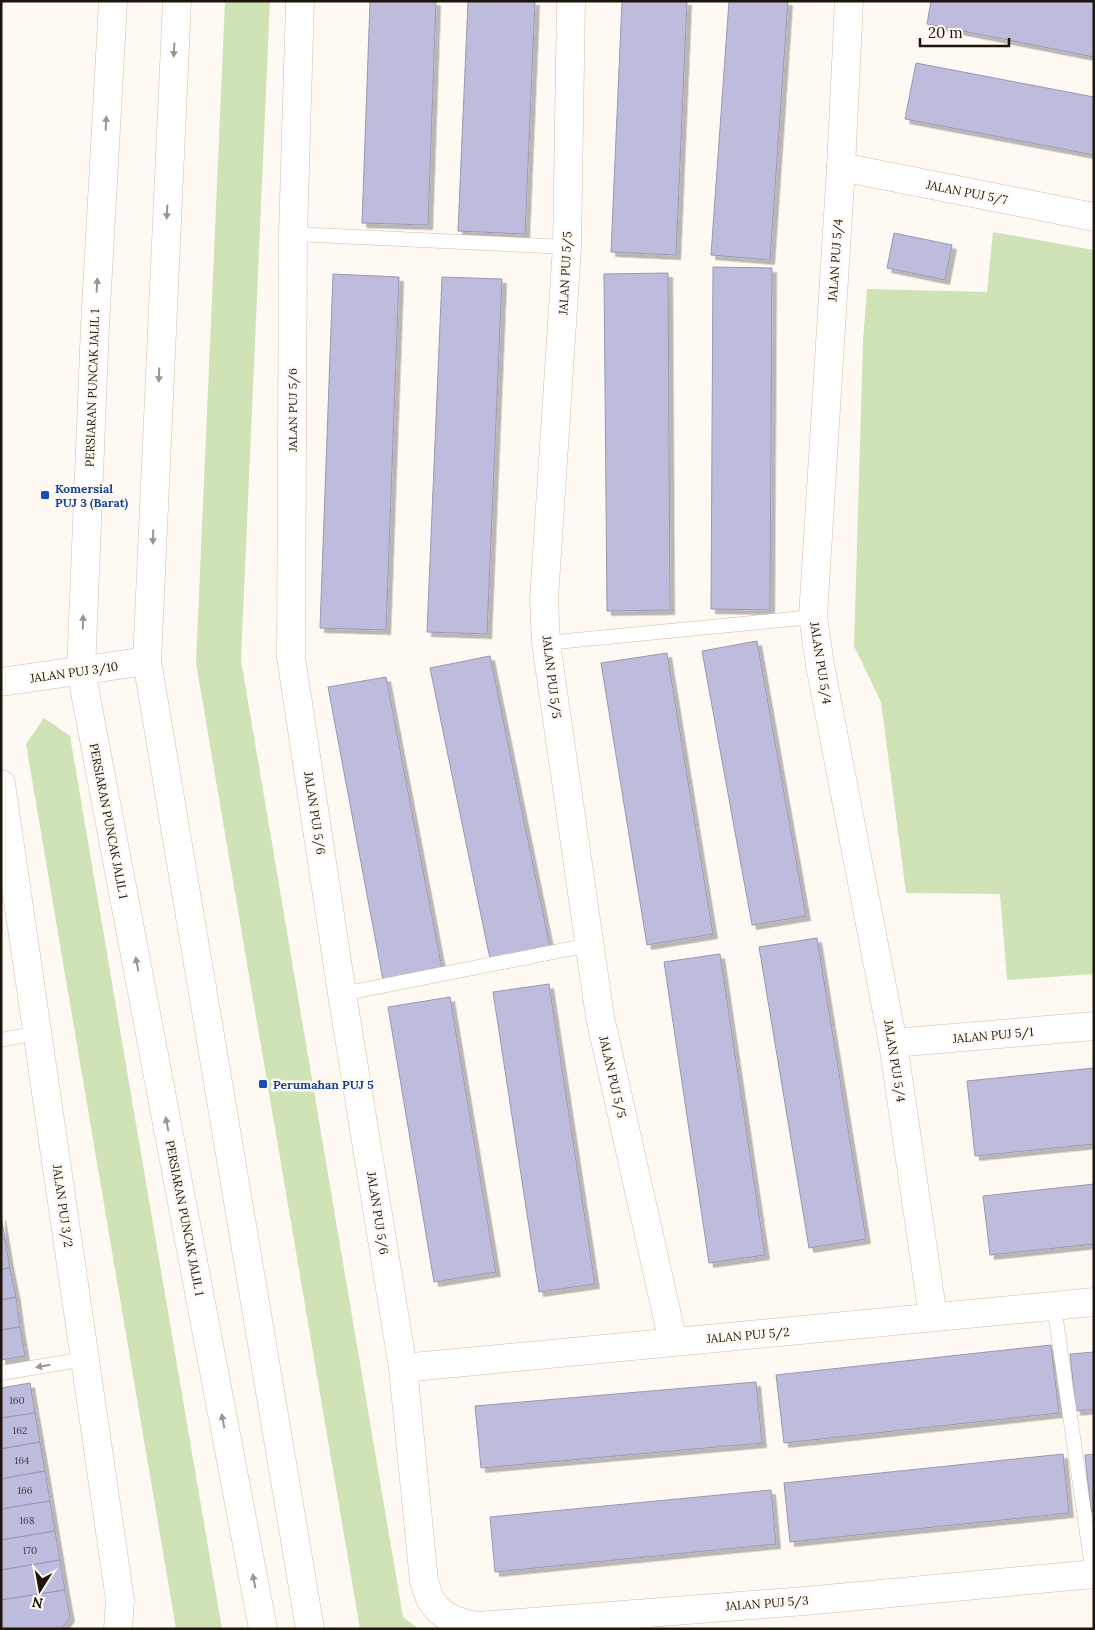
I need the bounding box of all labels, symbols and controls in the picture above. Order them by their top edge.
scale bar [920,15,1009,47]
text: 20 m [928,23,963,42]
one-way arrow [170,42,178,58]
one-way arrow [103,115,111,131]
street label: JALAN PUJ 5/7 [924,177,1009,208]
one-way arrow [162,205,170,221]
street label: JALAN PUJ 5/4 [825,218,846,303]
street label: JALAN PUJ 5/5 [555,231,576,316]
one-way arrow [93,277,101,293]
street label: PERSIARAN PUNCAK JALIL 1 [82,309,102,467]
one-way arrow [155,367,163,383]
street label: JALAN PUJ 5/6 [285,368,301,453]
place label: Komersial PUJ 3 (Barat) [55,481,128,511]
marker: Komersial PUJ 3 (Barat) [39,489,51,501]
one-way arrow [148,529,156,545]
one-way arrow [79,614,87,630]
street label: JALAN PUJ 5/4 [806,620,835,706]
street label: JALAN PUJ 5/5 [538,634,565,719]
street label: JALAN PUJ 3/10 [28,658,119,687]
street label: PERSIARAN PUNCAK JALIL 1 [87,742,131,900]
street label: JALAN PUJ 5/6 [300,770,329,856]
one-way arrow [132,956,140,972]
street label: JALAN PUJ 5/4 [880,1018,909,1104]
street label: JALAN PUJ 5/1 [951,1024,1034,1047]
street label: JALAN PUJ 5/5 [595,1034,630,1120]
place label: Perumahan PUJ 5 [273,1077,374,1092]
marker: Perumahan PUJ 5 [257,1078,269,1090]
one-way arrow [162,1116,170,1132]
street label: PERSIARAN PUNCAK JALIL 1 [163,1139,207,1297]
street label: JALAN PUJ 3/2 [49,1163,76,1249]
street label: JALAN PUJ 5/6 [363,1170,392,1256]
street label: JALAN PUJ 5/2 [705,1324,790,1347]
one-way arrow [35,1362,51,1370]
house number: 160 [9,1394,25,1407]
one-way arrow [219,1413,227,1429]
house number: 162 [13,1424,27,1437]
house number: 164 [15,1454,30,1467]
house number: 166 [17,1484,33,1497]
house number: 168 [19,1514,35,1527]
house number: 170 [23,1544,37,1557]
north arrow [15,1565,65,1615]
one-way arrow [249,1572,257,1588]
text: N [30,1593,45,1613]
street label: JALAN PUJ 5/3 [724,1593,810,1614]

